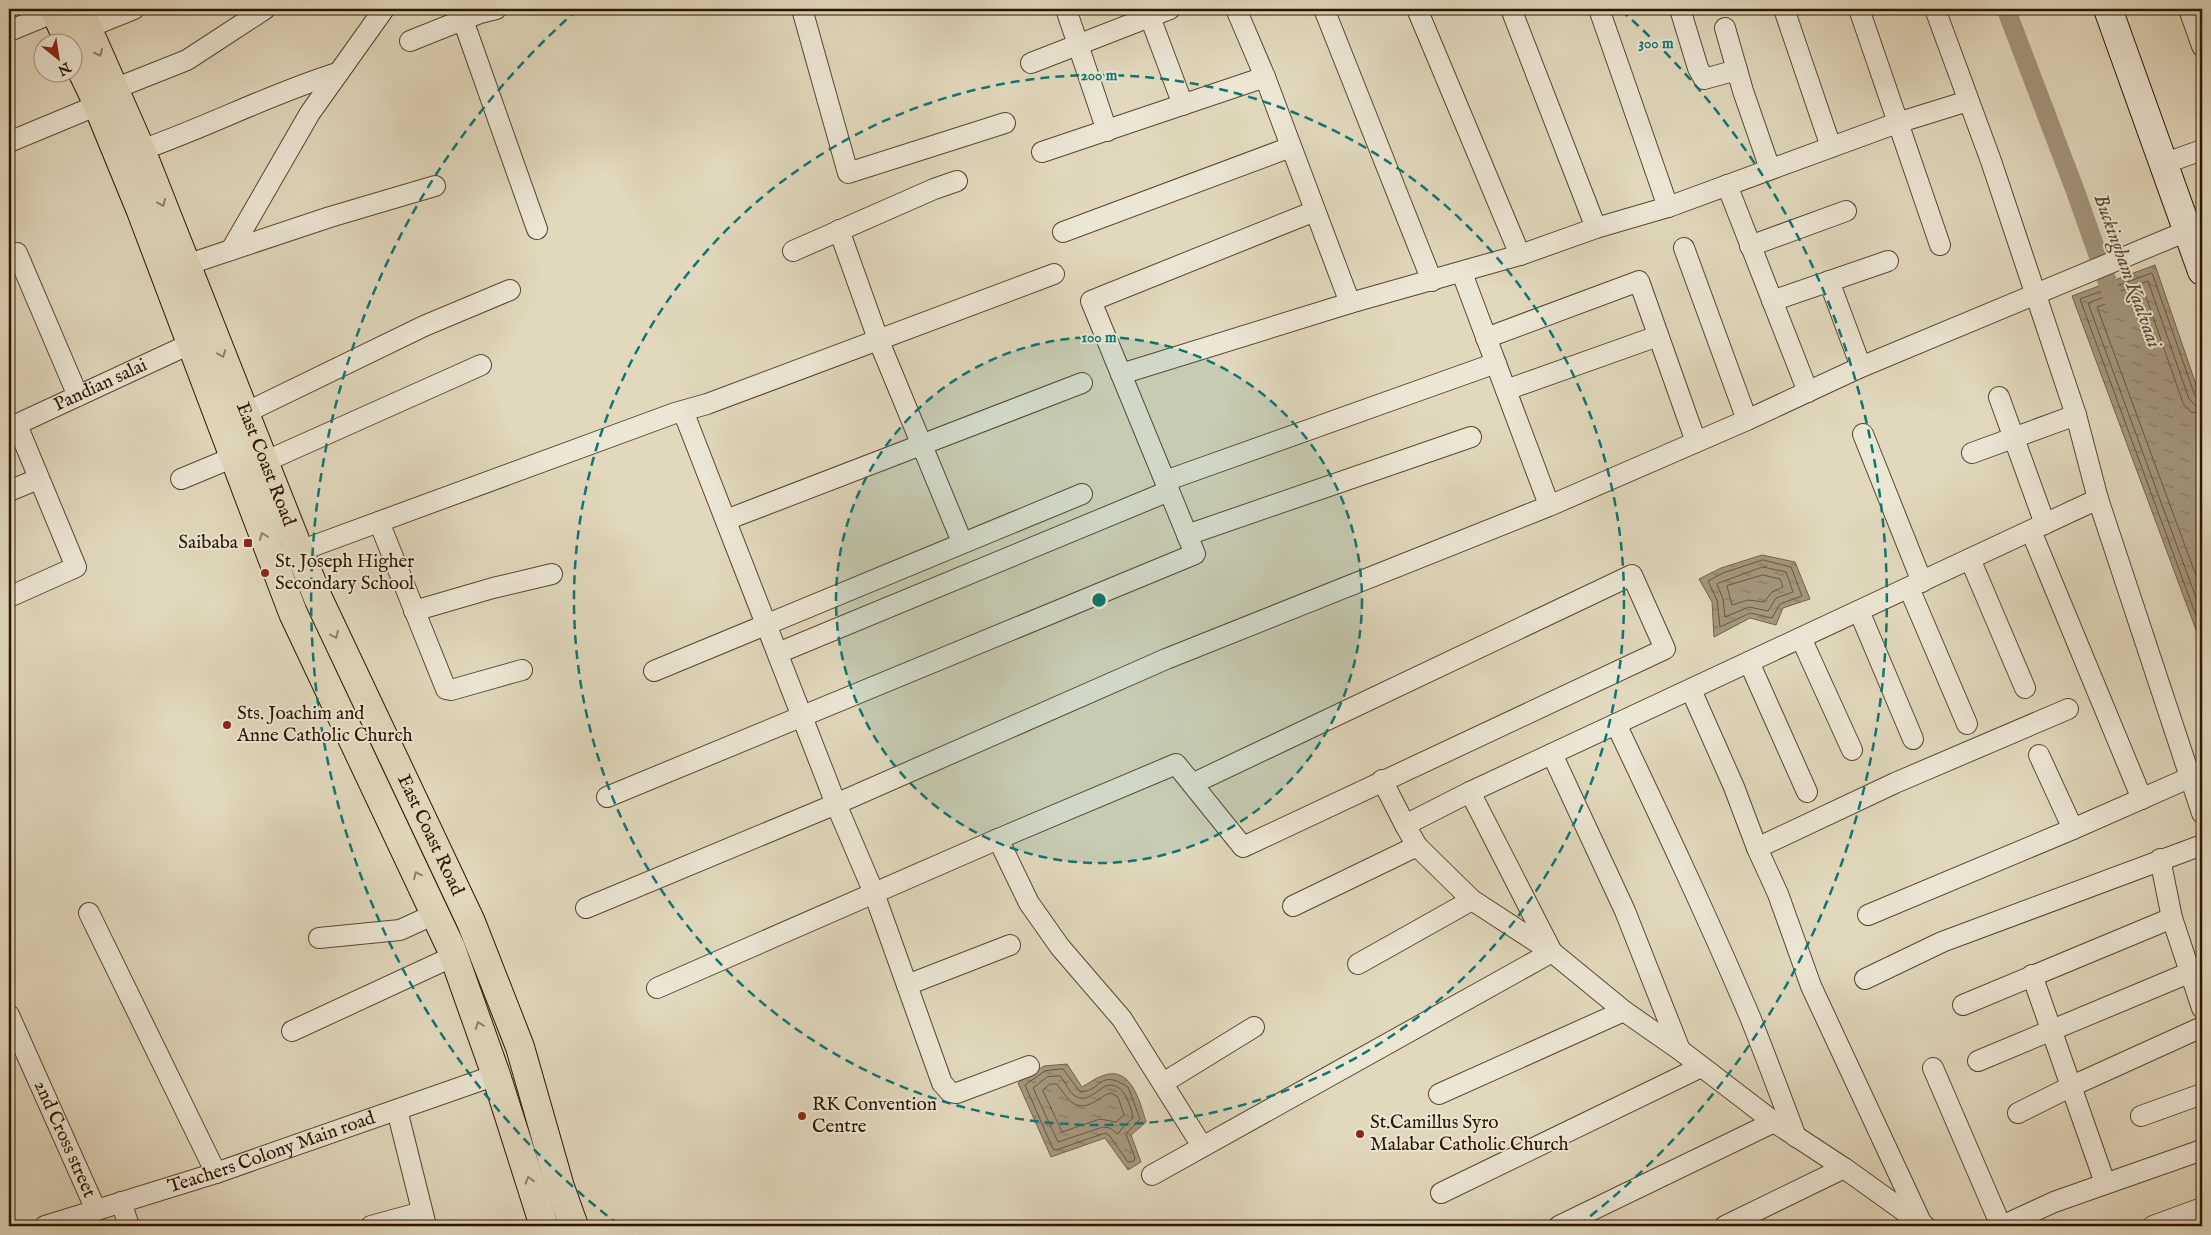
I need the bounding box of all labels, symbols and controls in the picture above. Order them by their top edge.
north arrow [32,32,82,82]
text: 300 m [1638,34,1674,53]
one-way arrow [92,48,103,57]
text: N [54,57,75,79]
text: 200 m [1081,66,1118,85]
water label: Buckingham Kaalvaai [2087,191,2167,353]
one-way arrow [155,198,166,207]
text: 100 m [1081,328,1117,347]
one-way arrow [216,349,226,358]
street label: Pandian salai [50,353,151,417]
street label: East Coast Road [230,399,301,531]
place label: Saibaba [178,531,239,555]
one-way arrow [259,532,269,541]
marker: Saibaba [242,537,254,549]
place label: St. Joseph Higher Secondary School [275,550,415,596]
marker: St. Joseph Higher Secondary School [259,567,271,579]
centre of rings [1090,591,1108,609]
one-way arrow [328,630,339,639]
place label: Sts. Joachim and Anne Catholic Church [236,702,413,748]
marker: Sts. Joachim and Anne Catholic Church [221,719,233,731]
street label: East Coast Road [391,771,469,900]
one-way arrow [412,871,423,880]
one-way arrow [474,1022,484,1030]
street label: 2nd Cross street [28,1077,101,1202]
place label: RK Convention Centre [812,1093,937,1139]
street label: Teachers Colony Main road [165,1106,379,1199]
marker: RK Convention Centre [796,1110,808,1122]
place label: St.Camillus Syro Malabar Catholic Church [1370,1111,1569,1157]
marker: St.Camillus Syro Malabar Catholic Church [1354,1128,1366,1140]
one-way arrow [524,1176,534,1185]

